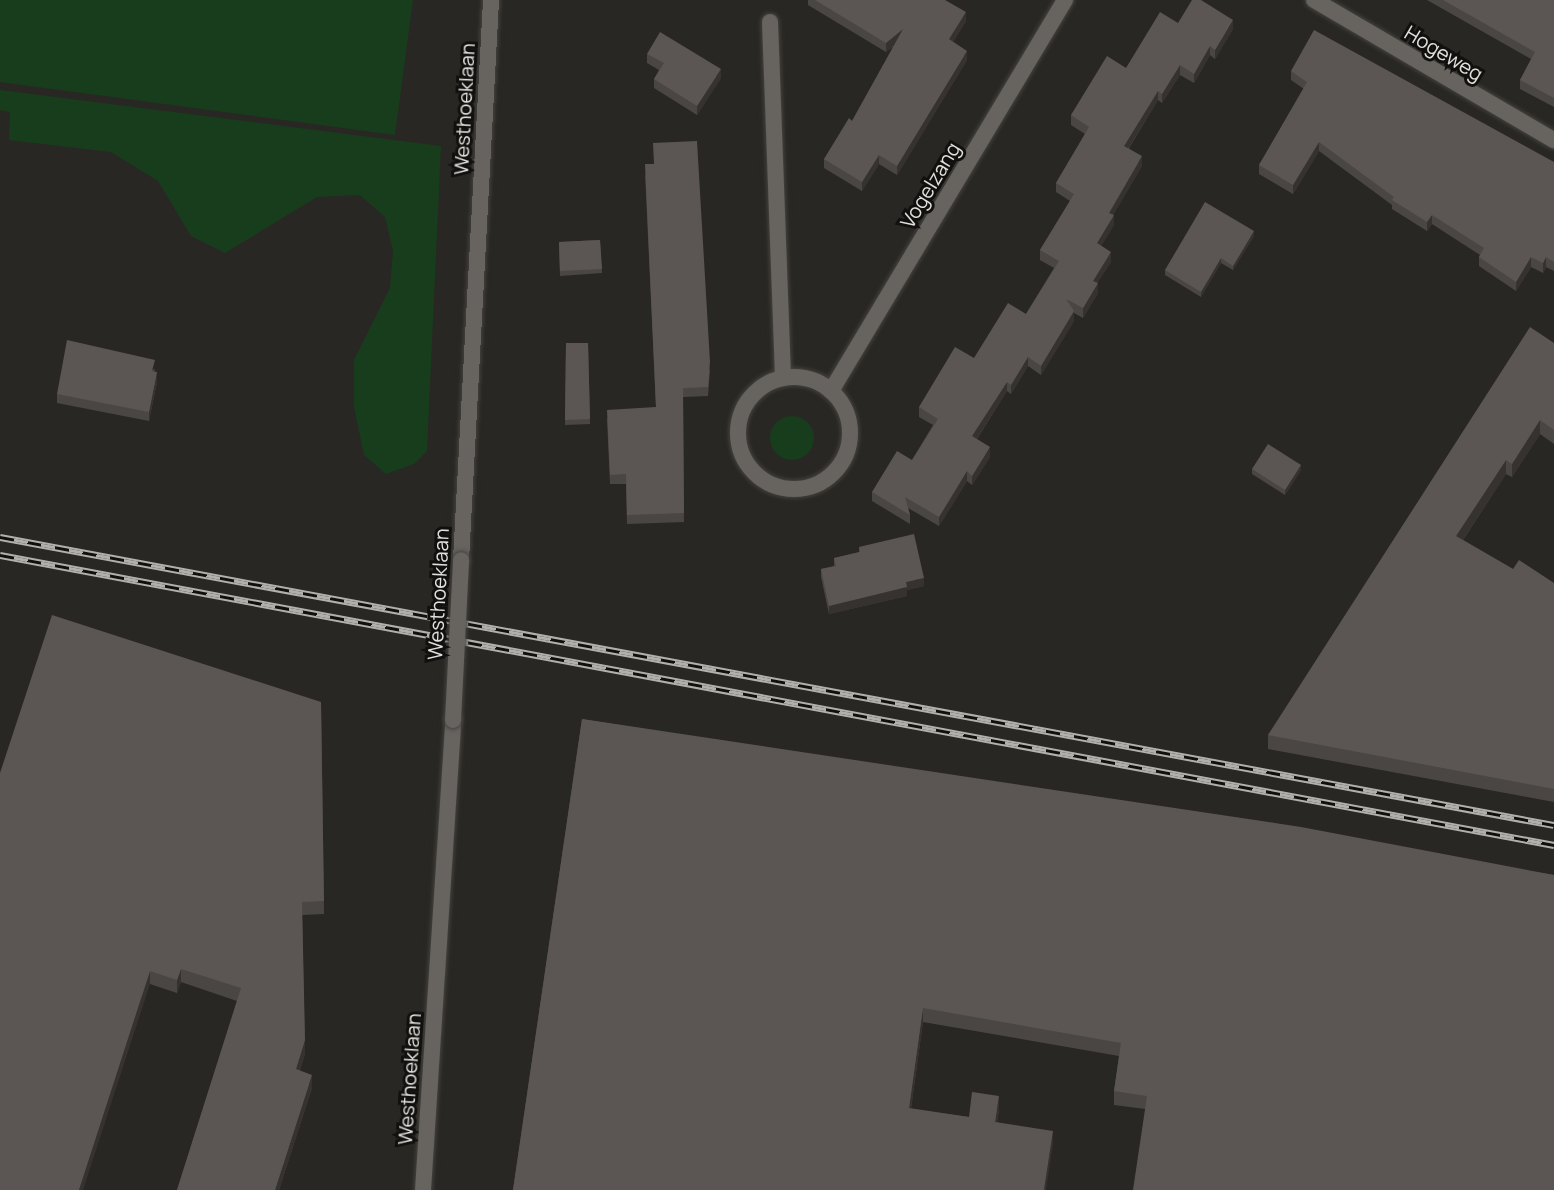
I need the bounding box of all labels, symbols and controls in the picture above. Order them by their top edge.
street label: Hogeweg [1400,20,1488,86]
street label: Westhoeklaan [449,43,479,175]
street label: Vogelzang [895,138,965,232]
street label: Westhoeklaan [423,528,453,660]
street label: Westhoeklaan [392,1012,426,1146]

